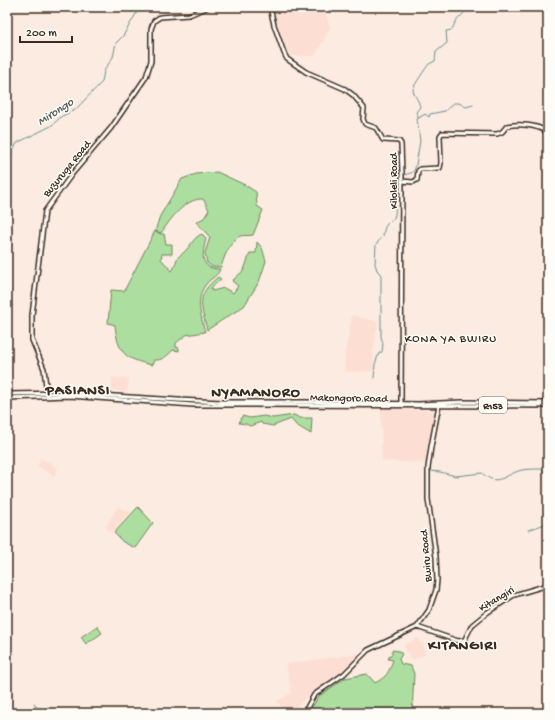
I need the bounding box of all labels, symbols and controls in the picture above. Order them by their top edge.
scale bar [20,18,72,44]
text: 200 m [26,27,57,41]
water label: Mirongo [35,95,77,129]
street label: Buzuruga Road [41,138,95,201]
street label: Kiloleli Road [389,151,401,209]
district label: KONA YA BWIRU [405,333,497,347]
district label: PASIANSI [45,382,110,400]
district label: NYAMANORO [211,384,301,402]
street label: Makongoro Road [310,392,390,406]
road number: R153 [479,397,507,413]
street label: Bwiru Road [419,528,435,583]
street label: Kitangiri [477,584,517,615]
district label: KITANGIRI [427,637,498,655]

